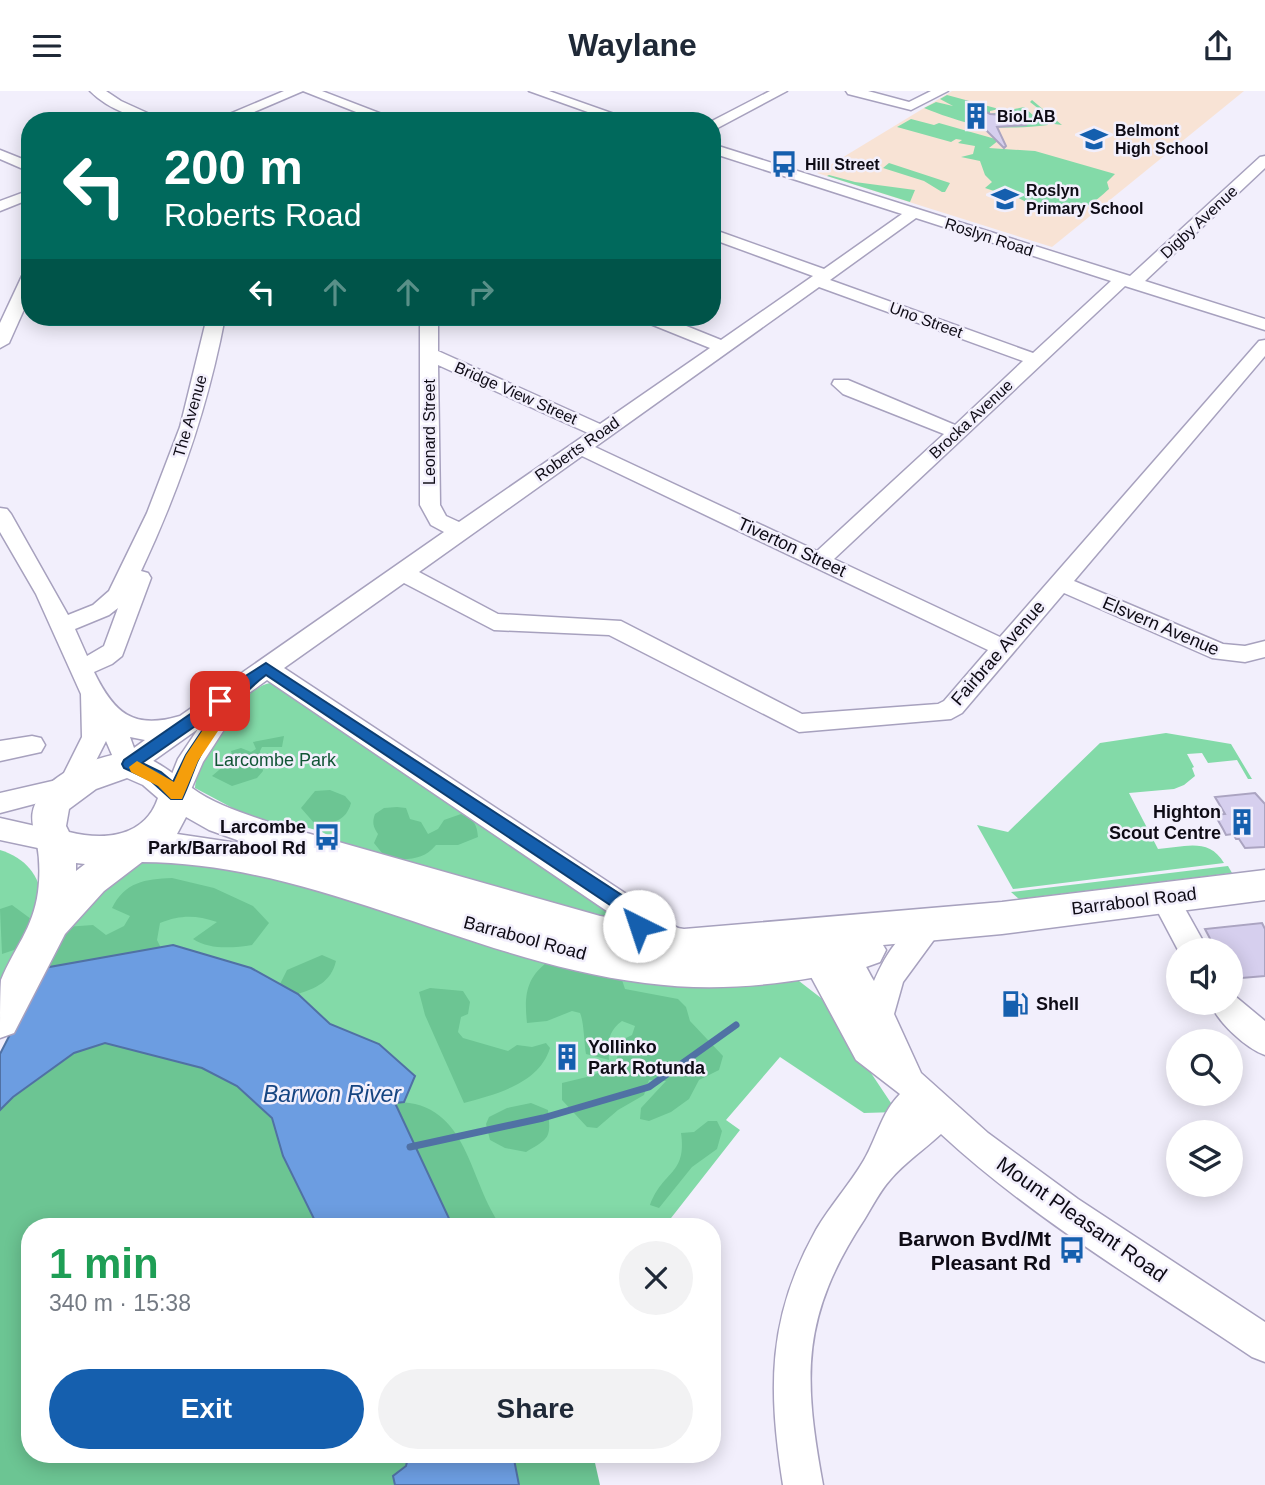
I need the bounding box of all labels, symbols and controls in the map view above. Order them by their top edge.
icon: menu [28,27,66,65]
text: Waylane [568,27,697,63]
icon: share [1199,27,1237,65]
building icon: BioLAB [961,101,991,131]
place label: BioLAB [997,108,1056,125]
place label: Belmont High School [1115,122,1208,157]
school or university icon: Belmont High School [1079,124,1109,154]
icon: left [49,140,140,231]
text: 200 m [164,140,303,194]
bus stop icon: Hill Street [769,149,799,179]
place label: Hill Street [805,156,880,173]
place label: Roslyn Primary School [1026,182,1143,217]
street label: Digby Avenue [1157,182,1241,262]
school or university icon: Roslyn Primary School [990,184,1020,214]
text: Roberts Road [164,197,361,233]
street label: Roslyn Road [943,215,1035,259]
icon: left [243,273,281,311]
icon: ahead [316,273,354,311]
icon: ahead [389,273,427,311]
icon: right [462,273,500,311]
street label: Uno Street [887,299,965,341]
street label: Bridge View Street [452,358,580,428]
street label: The Avenue [170,373,210,459]
street label: Brocka Avenue [926,376,1016,462]
street label: Leonard Street [421,379,438,485]
street label: Roberts Road [532,414,622,484]
street label: Tiverton Street [735,513,849,581]
street label: Elsvern Avenue [1100,592,1222,660]
street label: Fairbrae Avenue [947,597,1049,709]
pin [190,671,250,731]
icon: arrive [201,682,239,720]
park label: Larcombe Park [214,750,337,770]
place label: Highton Scout Centre [1109,802,1221,843]
building icon: Highton Scout Centre [1227,807,1257,837]
place label: Larcombe Park/Barrabool Rd [148,817,306,858]
bus stop icon: Larcombe Park/Barrabool Rd [312,822,342,852]
street label: Barrabool Road [1070,883,1198,919]
position arrow [602,889,676,963]
street label: Barrabool Road [462,912,588,964]
map controls [1166,938,1243,1197]
button: sound [1166,938,1243,1015]
fuel station icon: Shell [1000,989,1030,1019]
place label: Shell [1036,994,1079,1014]
button: search [1166,1029,1243,1106]
place label: Yollinko Park Rotunda [588,1037,706,1078]
building icon: Yollinko Park Rotunda [552,1042,582,1072]
water label: Barwon River [263,1081,402,1107]
button: layers [1166,1120,1243,1197]
street label: Mount Pleasant Road [993,1152,1171,1286]
place label: Barwon Bvd/Mt Pleasant Rd [898,1227,1051,1274]
bus stop icon: Barwon Bvd/Mt Pleasant Rd [1057,1235,1087,1265]
text: 1 min [49,1240,159,1287]
button: close [619,1241,693,1315]
text: 340 m · 15:38 [49,1290,191,1316]
button: Exit [49,1369,364,1449]
button: Share [378,1369,693,1449]

